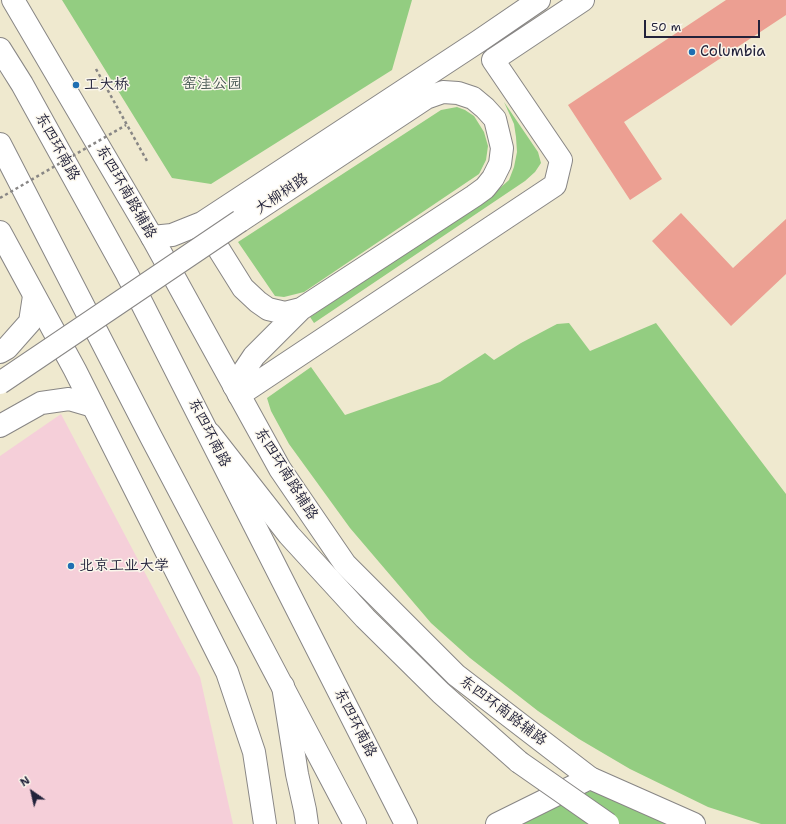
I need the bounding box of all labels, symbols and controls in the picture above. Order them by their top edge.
scale bar [646,12,762,38]
text: 50 m [651,19,681,35]
place label: Columbia [700,43,766,61]
marker: Columbia [687,47,697,57]
park label: 窑洼公园 [182,75,242,93]
place label: 工大桥 [84,76,129,94]
marker: 工大桥 [71,80,81,90]
street label: 东四环南路 [31,110,83,184]
street label: 东四环南路辅路 [92,142,160,242]
street label: 大柳树路 [252,170,312,218]
street label: 东四环南路 [184,396,234,470]
street label: 东四环南路辅路 [251,425,321,523]
place label: 北京工业大学 [79,557,169,575]
marker: 北京工业大学 [66,561,76,571]
street label: 东四环南路辅路 [456,672,550,750]
street label: 东四环南路 [330,686,380,760]
north arrow [12,772,52,812]
text: N [17,773,33,790]

